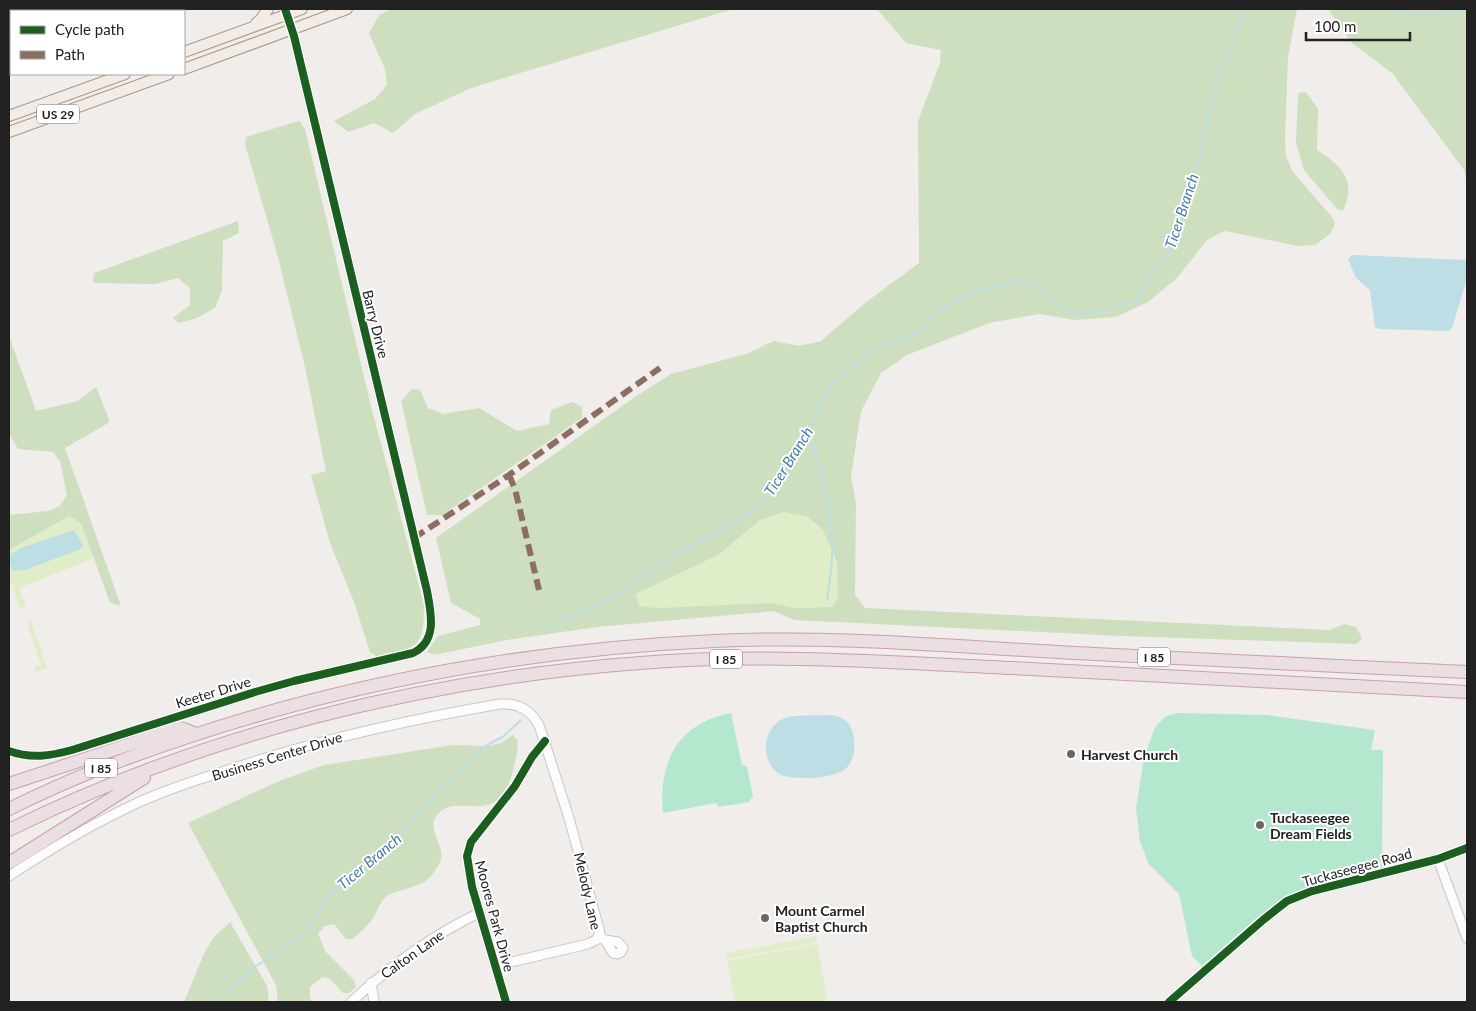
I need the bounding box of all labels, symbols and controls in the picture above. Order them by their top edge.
legend [10,10,185,75]
scale bar [1306,10,1410,42]
text: 100 m [1314,17,1356,35]
text: Cycle path [55,20,124,38]
text: Path [55,45,85,63]
road number: US 29 [37,105,79,124]
water label: Ticer Branch [1160,171,1202,251]
street label: Barry Drive [359,288,393,360]
water label: Ticer Branch [760,423,816,499]
road number: I 85 [1138,648,1170,666]
road number: I 85 [710,650,742,669]
street label: Keeter Drive [173,673,253,711]
street label: Business Center Drive [210,728,344,784]
place label: Harvest Church [1081,746,1178,763]
marker: Harvest Church [1065,748,1077,760]
road number: I 85 [85,758,117,778]
place label: Tuckaseegee Dream Fields [1270,809,1352,842]
marker: Tuckaseegee Dream Fields [1254,819,1266,831]
water label: Ticer Branch [333,829,405,893]
street label: Tuckaseegee Road [1300,844,1414,890]
street label: Melody Lane [571,851,605,931]
street label: Moores Park Drive [472,858,518,974]
place label: Mount Carmel Baptist Church [775,902,868,935]
marker: Mount Carmel Baptist Church [759,912,771,924]
street label: Calton Lane [377,926,447,982]

